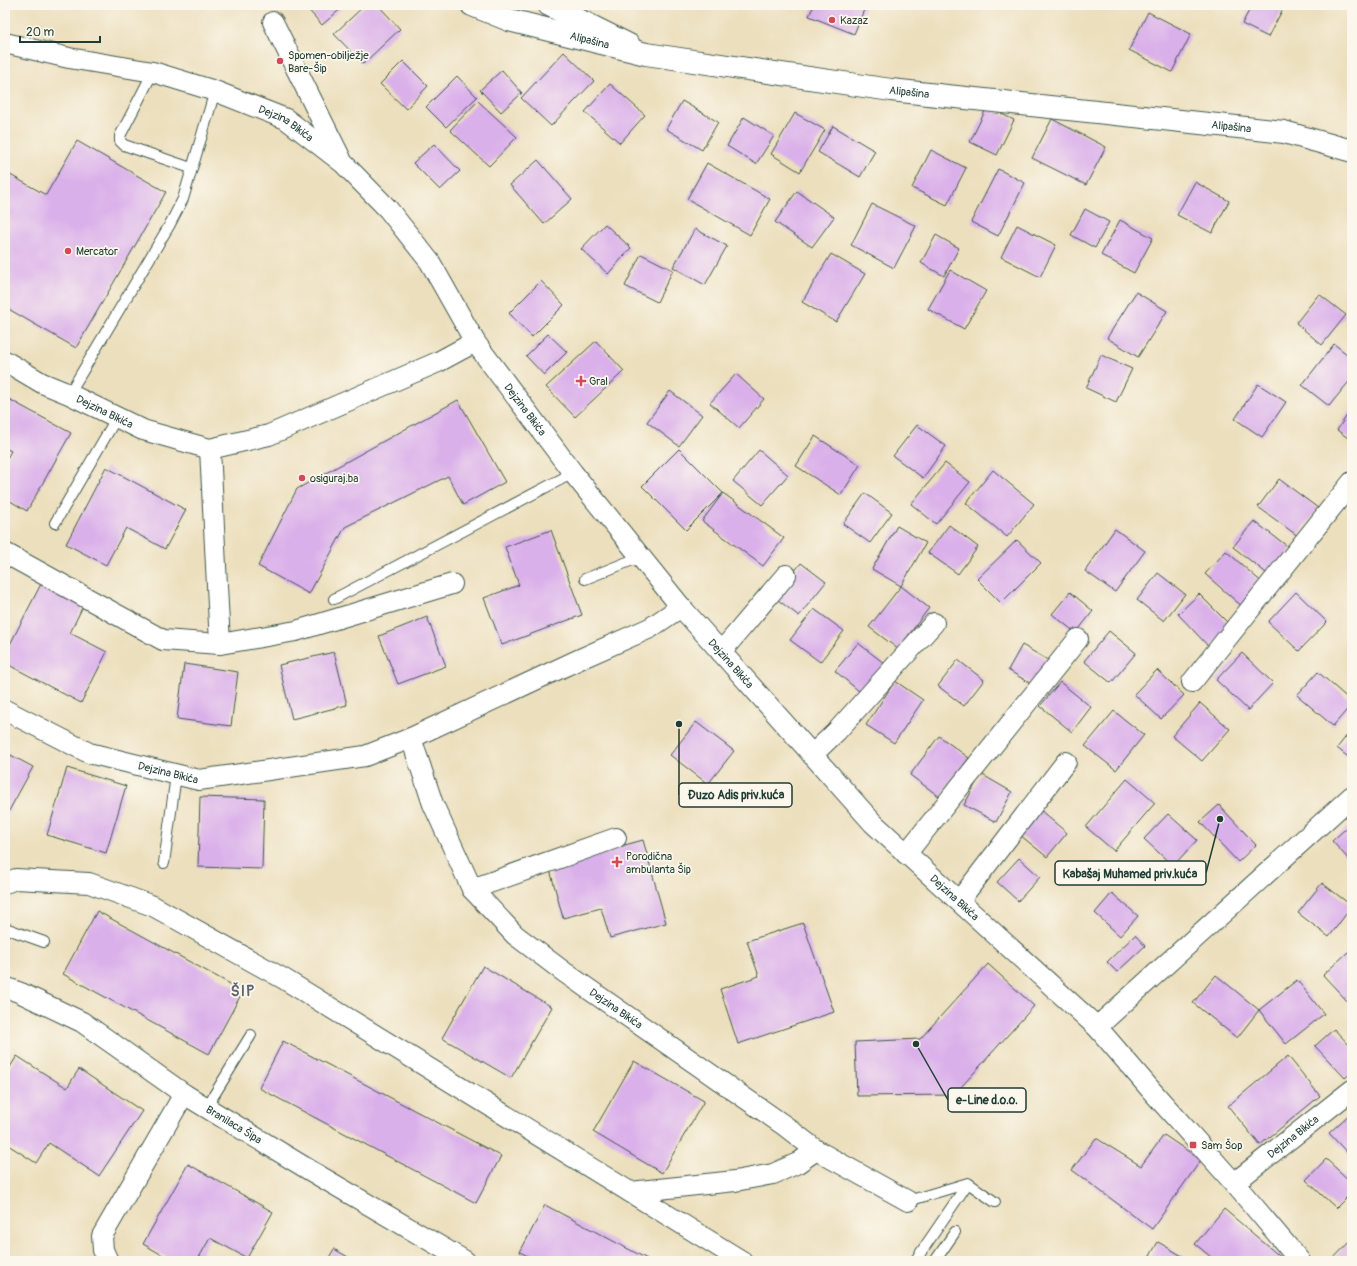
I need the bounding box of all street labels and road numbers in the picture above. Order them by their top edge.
street label: Alipašina [568,29,611,52]
street label: Alipašina [888,84,930,101]
street label: Dejzina Bikića [256,103,316,145]
street label: Alipašina [1211,118,1252,135]
street label: Dejzina Bikića [501,381,549,438]
street label: Dejzina Bikića [74,392,135,431]
street label: Dejzina Bikića [705,636,756,691]
street label: Dejzina Bikića [137,759,200,787]
street label: Dejzina Bikića [927,872,982,923]
street label: Dejzina Bikića [587,986,645,1032]
street label: Branilaca Šipa [204,1103,264,1147]
street label: Dejzina Bikića [1265,1113,1322,1161]

